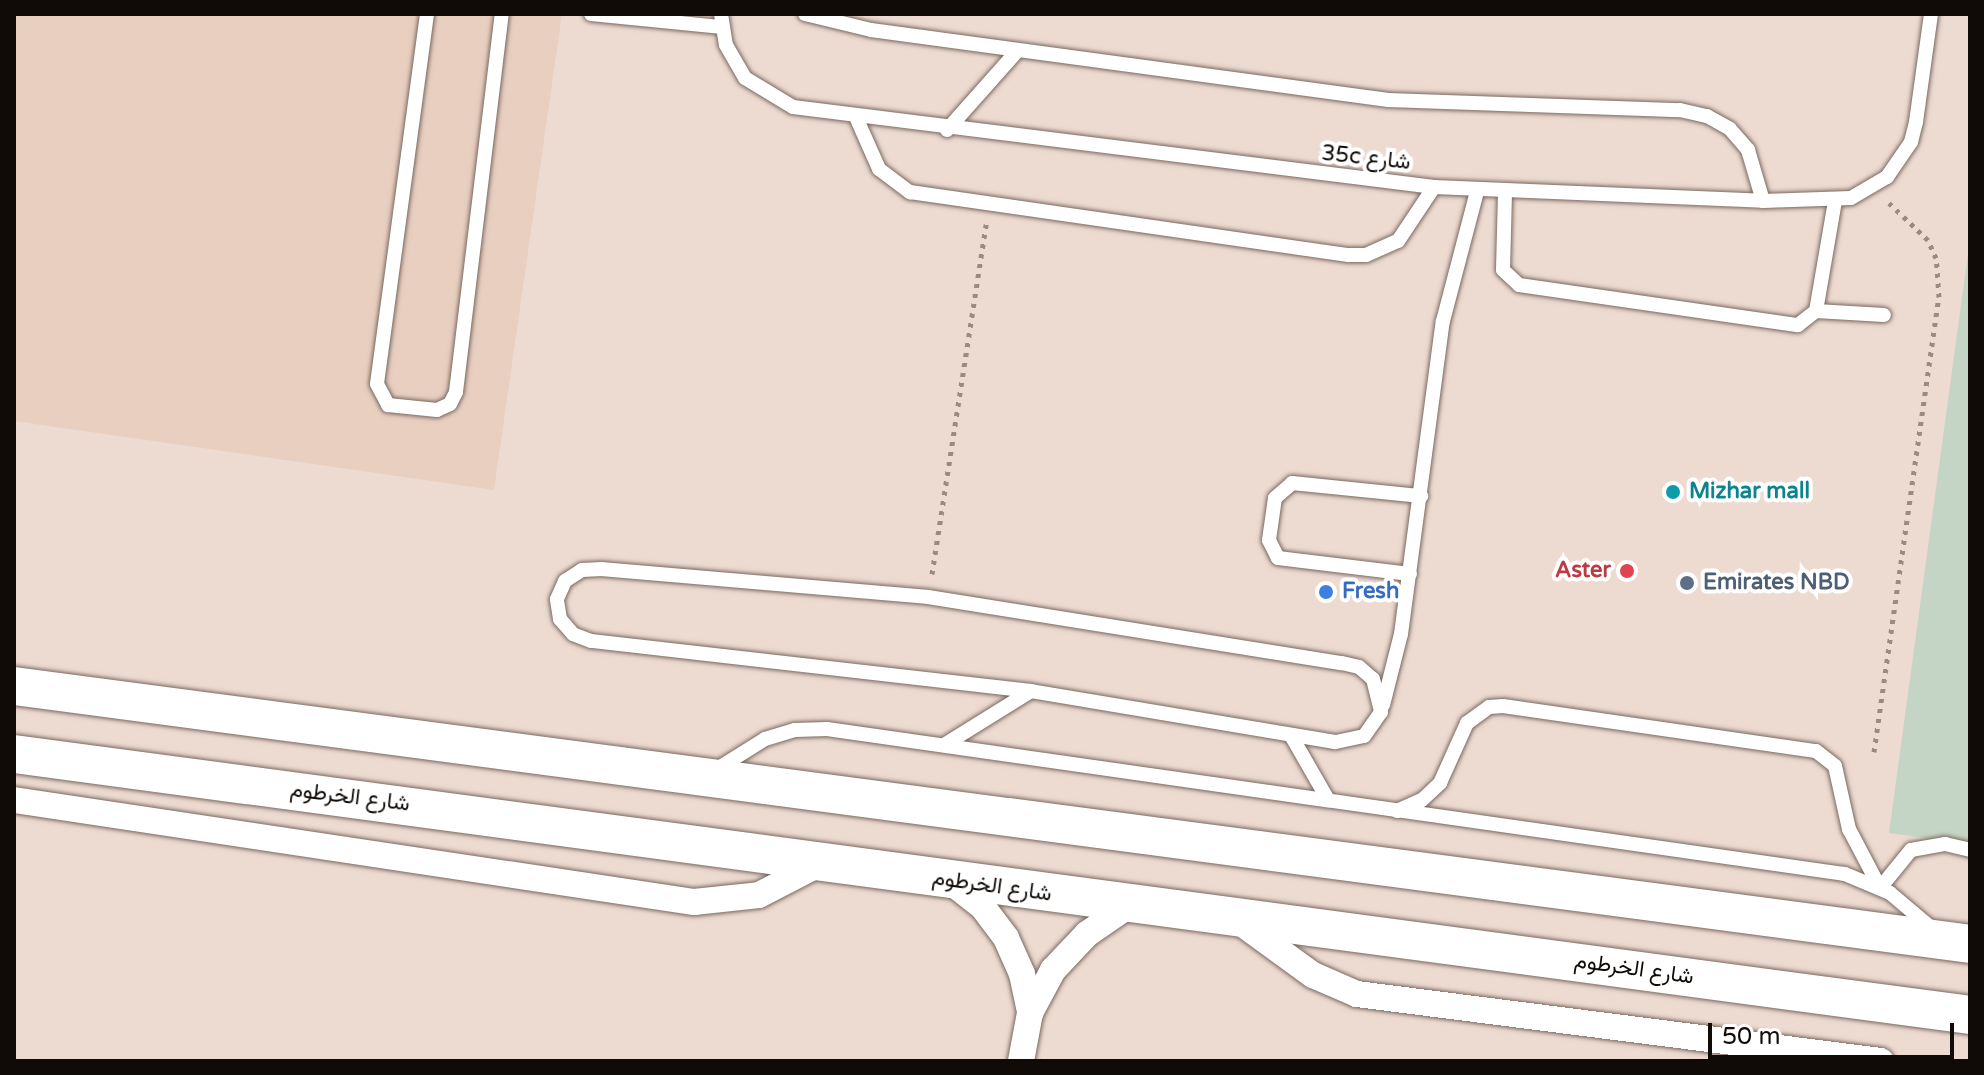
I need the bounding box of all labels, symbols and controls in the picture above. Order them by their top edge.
street label: 35c شارع [1320,140,1412,176]
place label: Mizhar mall [1689,479,1810,505]
marker: Mizhar mall [1664,483,1682,501]
place label: Aster [1555,558,1611,584]
marker: Aster [1618,562,1636,580]
place label: Emirates NBD [1703,570,1849,596]
marker: Emirates NBD [1678,574,1696,592]
place label: Fresh [1342,579,1399,605]
marker: Fresh [1317,583,1335,601]
street label: شارع الخرطوم [289,777,411,817]
street label: شارع الخرطوم [931,865,1053,907]
street label: شارع الخرطوم [1573,948,1695,990]
scale bar [1712,1007,1958,1057]
text: 50 m [1722,1022,1780,1051]

